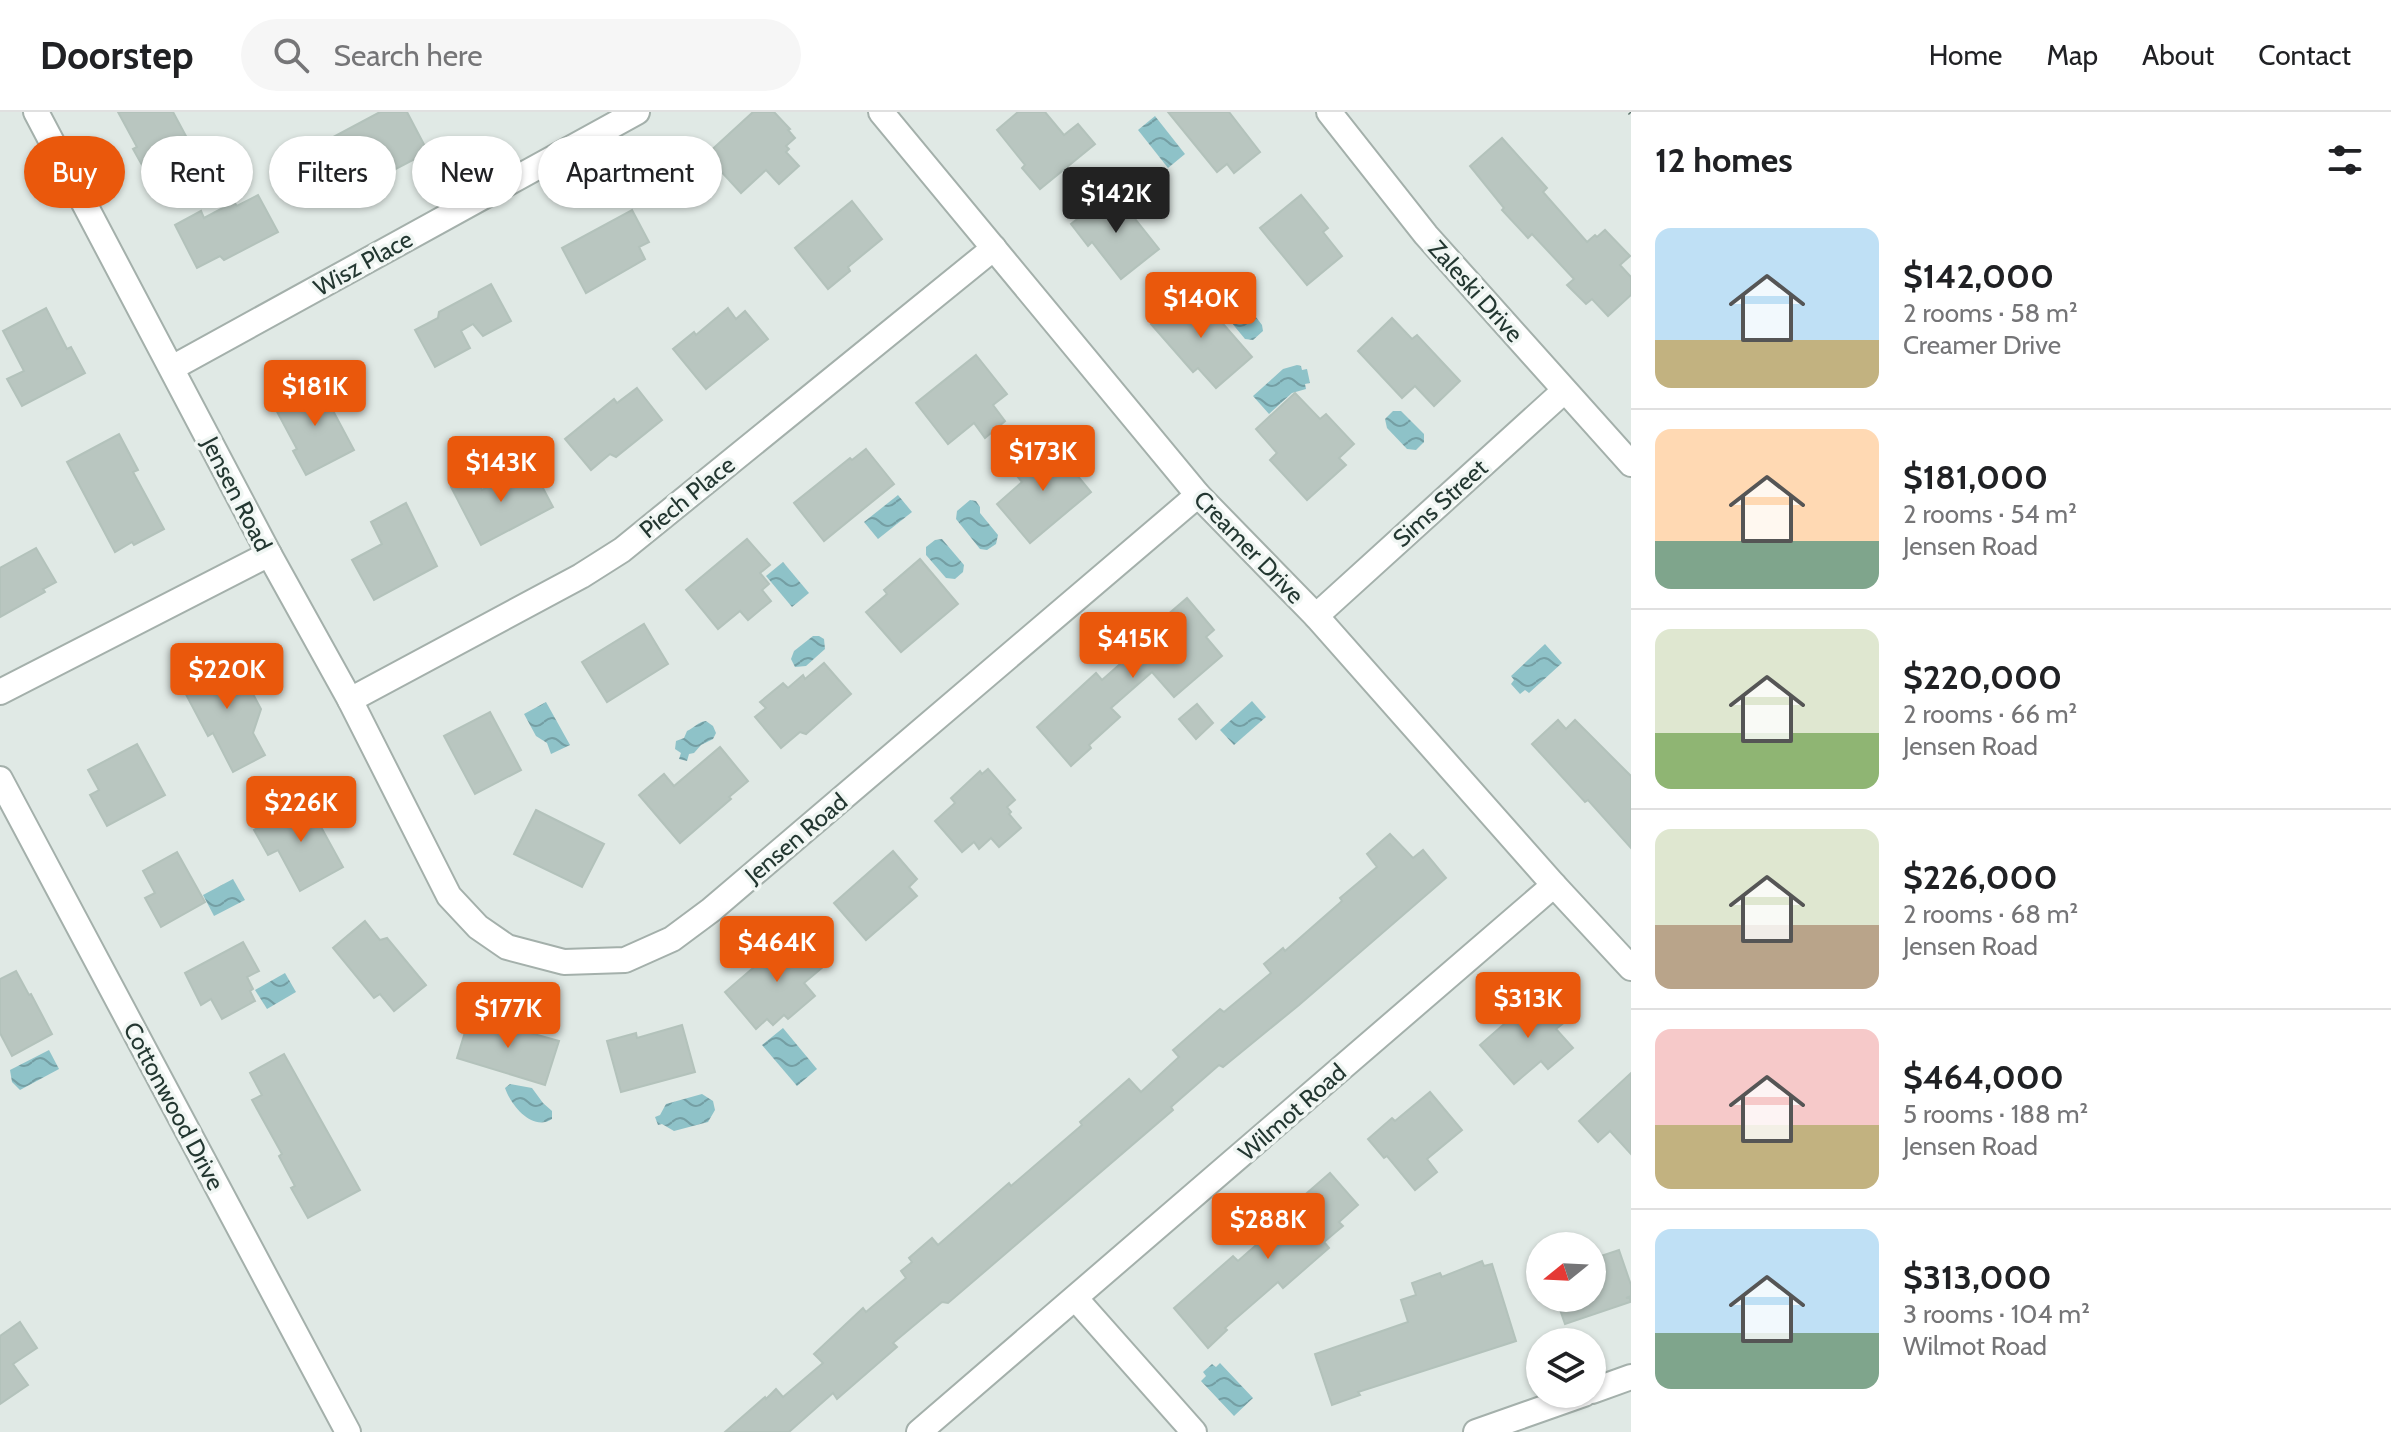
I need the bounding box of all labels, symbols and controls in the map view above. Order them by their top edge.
search box [241,19,801,91]
text: Doorstep [40,32,193,79]
icon: search [269,33,313,77]
text: Search here [333,37,483,74]
text: Home [1929,38,2002,72]
text: Map [2046,38,2098,72]
text: About [2142,38,2214,72]
text: Contact [2258,38,2351,72]
chip: Buy [24,136,125,208]
chip: Rent [141,136,253,208]
chip: Filters [269,136,396,208]
chip: New [412,136,522,208]
chip: Apartment [538,136,722,208]
icon: filters [2323,138,2367,182]
text: 12 homes [1655,139,1793,181]
pin: $142K [1060,167,1172,235]
text: $142K [1081,177,1151,209]
street label: Wisz Place [309,224,417,302]
street label: Zaleski Drive [1423,234,1529,348]
text: $142,000 [1903,255,2054,297]
icon: home [1719,260,1815,356]
pin: $140K [1145,272,1257,340]
text: $140K [1163,282,1239,314]
text: 2 rooms · 58 m² [1903,297,2078,329]
text: Creamer Drive [1903,329,2061,361]
pin: $181K [259,360,371,428]
text: $181K [282,370,348,402]
pin: $173K [987,425,1099,493]
street label: Jensen Road [195,431,278,556]
text: $173K [1009,435,1077,467]
pin: $143K [445,436,557,504]
text: $143K [465,446,537,478]
street label: Piech Place [634,450,740,544]
street label: Sims Street [1387,453,1493,553]
text: $181,000 [1903,456,2048,498]
icon: home [1719,461,1815,557]
street label: Creamer Drive [1188,484,1310,610]
text: 2 rooms · 54 m² [1903,498,2077,530]
text: Jensen Road [1903,530,2038,562]
pin: $415K [1077,612,1189,680]
text: $415K [1098,622,1168,654]
pin: $220K [171,643,283,711]
text: $220K [188,653,266,685]
text: $220,000 [1903,656,2062,698]
icon: home [1719,661,1815,757]
text: 2 rooms · 66 m² [1903,698,2077,730]
text: Jensen Road [1903,730,2038,762]
pin: $226K [245,776,357,844]
text: $226K [264,786,338,818]
street label: Jensen Road [738,787,853,890]
text: $226,000 [1903,856,2057,898]
icon: home [1719,861,1815,957]
text: 2 rooms · 68 m² [1903,898,2078,930]
pin: $464K [721,916,833,984]
text: $464K [738,926,816,958]
text: Jensen Road [1903,930,2038,962]
pin: $313K [1472,972,1584,1040]
pin: $177K [452,982,564,1050]
text: $313K [1493,982,1563,1014]
text: $177K [474,992,542,1024]
street label: Cottonwood Drive [117,1017,231,1195]
text: $464,000 [1903,1056,2064,1098]
street label: Wilmot Road [1232,1057,1352,1167]
icon: home [1719,1061,1815,1157]
text: 5 rooms · 188 m² [1903,1098,2088,1130]
text: Jensen Road [1903,1130,2038,1162]
pin: $288K [1212,1193,1324,1261]
text: $288K [1230,1203,1306,1235]
north arrow [1526,1232,1606,1312]
map controls [1526,1232,1606,1408]
text: $313,000 [1903,1256,2052,1298]
icon: home [1719,1261,1815,1357]
text: 3 rooms · 104 m² [1903,1298,2090,1330]
button: layers [1526,1328,1606,1408]
text: Wilmot Road [1903,1330,2047,1362]

